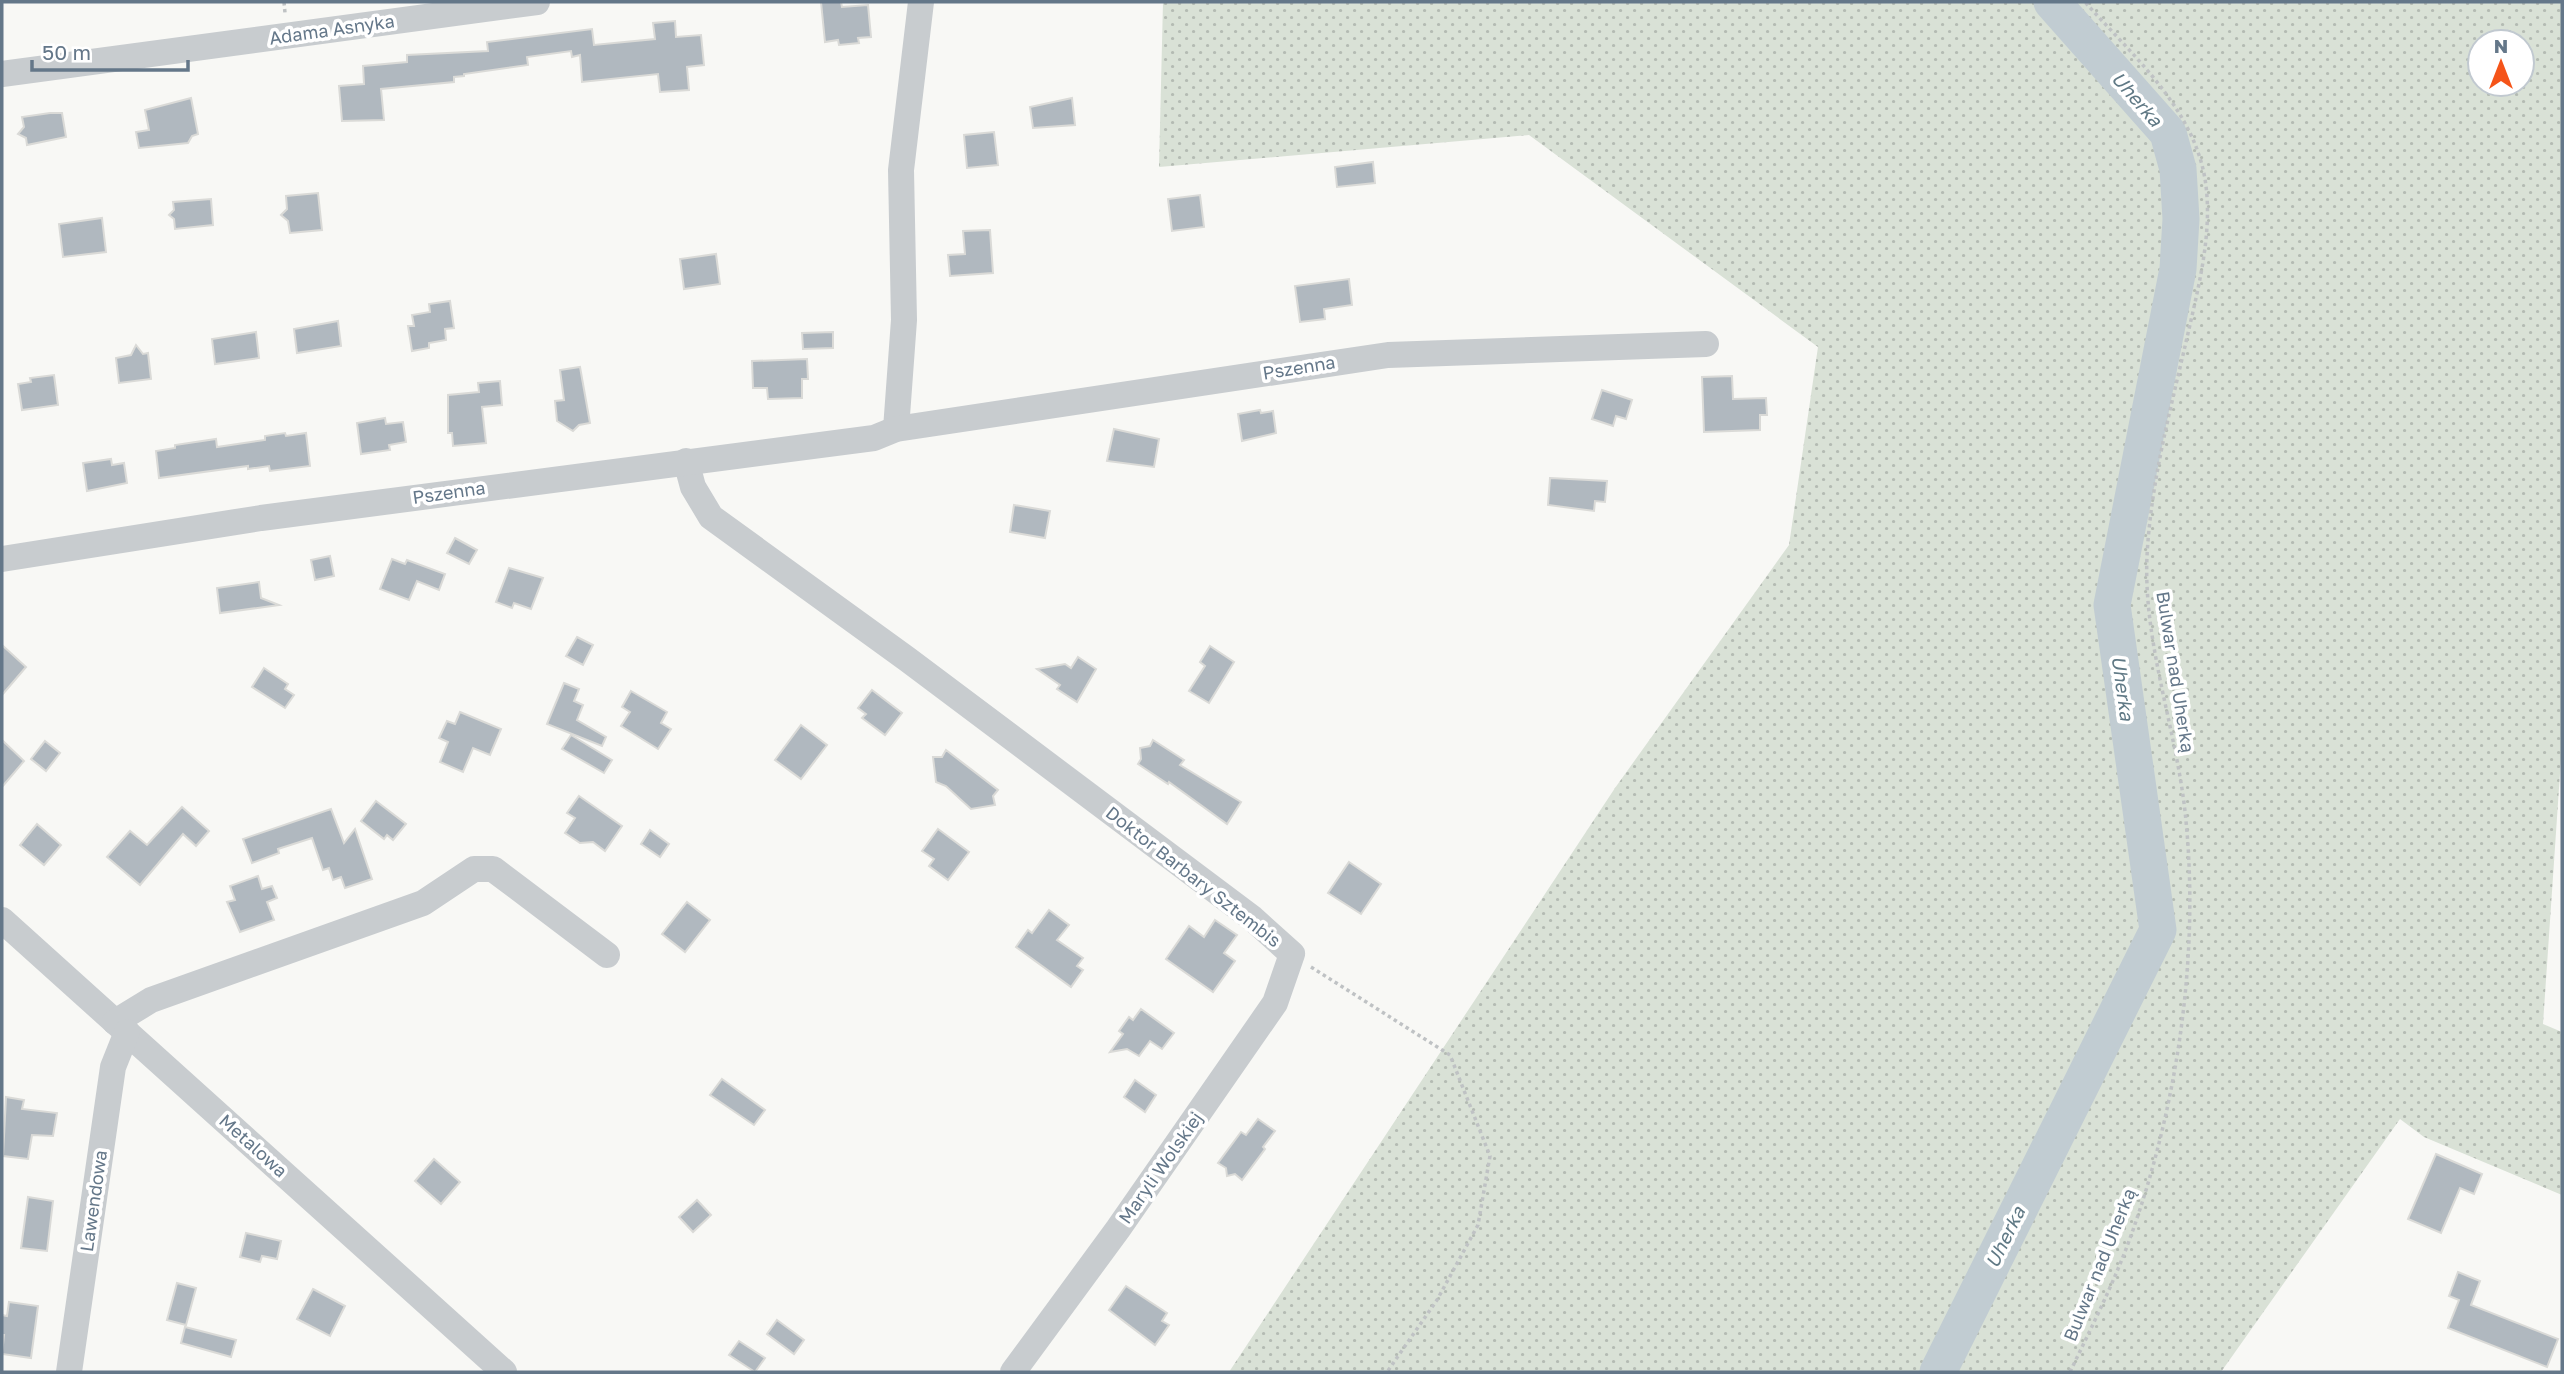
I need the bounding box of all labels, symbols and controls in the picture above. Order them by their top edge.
street label: Adama Asnyka [268,9,396,49]
scale bar [32,28,187,72]
north arrow [2466,28,2536,98]
text: N [2494,34,2508,57]
text: 50 m [42,39,91,65]
water label: Uherka [2107,66,2168,132]
street label: Pszenna [1261,350,1337,384]
street label: Pszenna [411,476,487,508]
street label: Bulwar nad Uherką [2152,590,2200,754]
water label: Uherka [2108,654,2140,723]
street label: Doktor Barbary Sztembis [1102,801,1285,951]
street label: Maryli Wolskiej [1114,1107,1207,1228]
street label: Metalowa [215,1109,292,1181]
street label: Lawendowa [75,1149,111,1253]
street label: Bulwar nad Uherką [2058,1185,2140,1344]
water label: Uherka [1980,1201,2030,1271]

